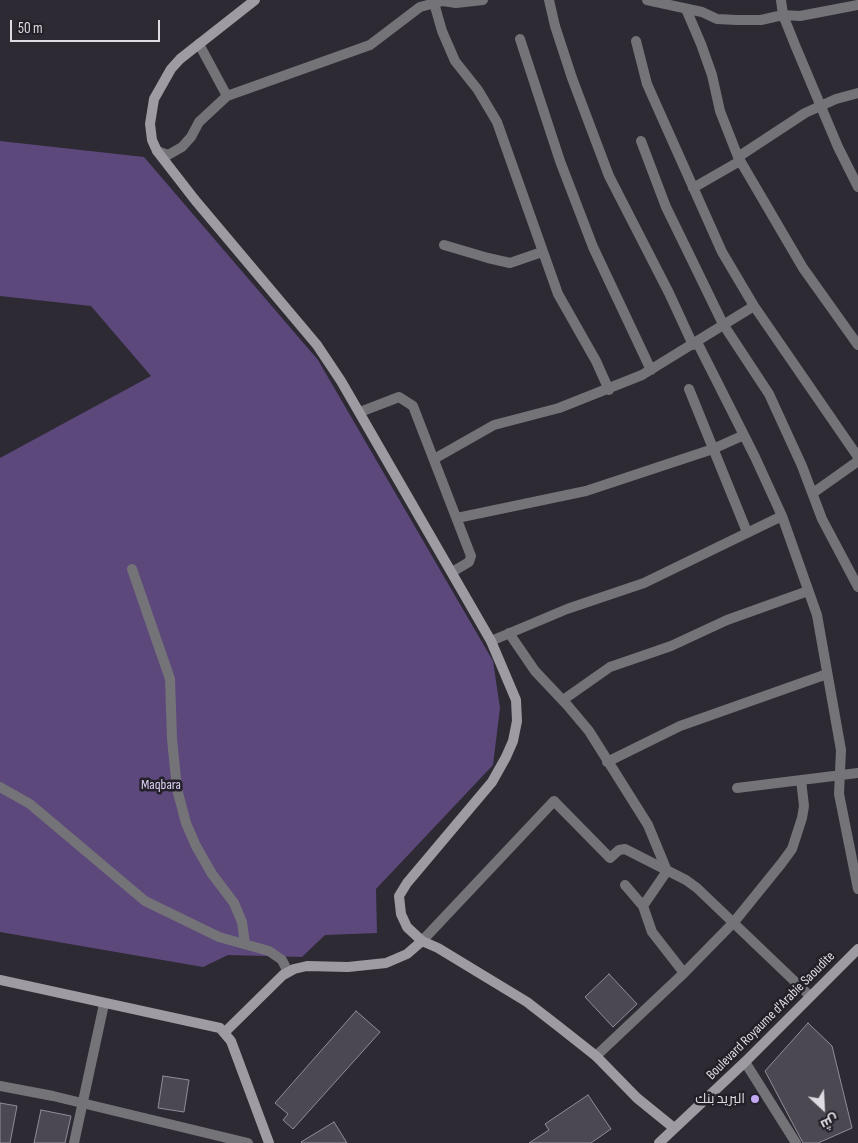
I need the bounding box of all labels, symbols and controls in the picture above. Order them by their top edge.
scale bar [12,10,162,42]
text: 50 m [18,19,43,38]
park label: Maqbara [141,777,181,793]
street label: Boulevard Royaume d'Arabie Saoudite [703,948,839,1084]
north arrow [798,1083,848,1133]
place label: البريد بنك [695,1091,745,1107]
marker: البريد بنك [749,1093,761,1105]
text: ش [818,1111,841,1134]

